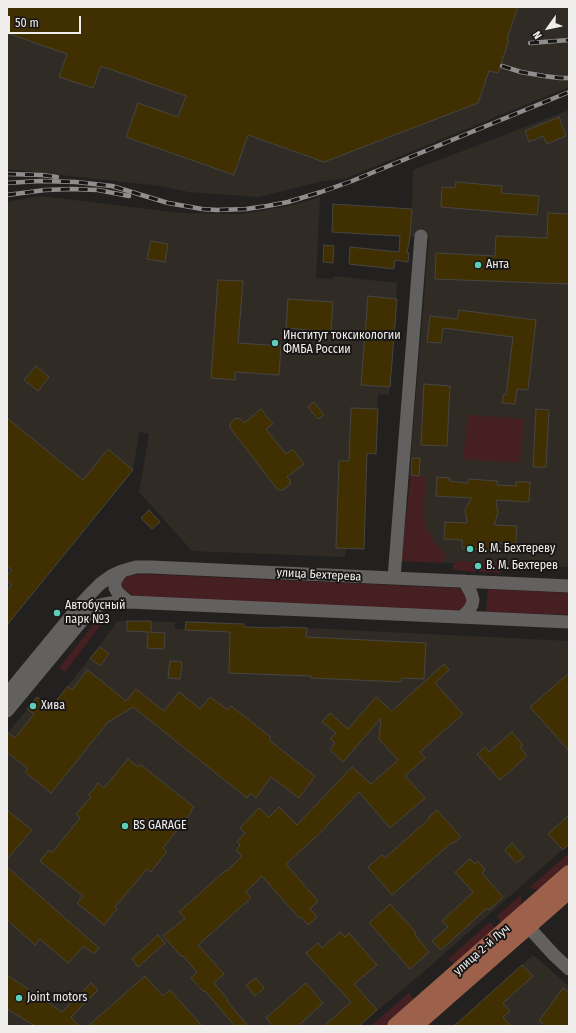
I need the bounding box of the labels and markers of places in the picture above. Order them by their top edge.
place label: Анта [486,258,509,272]
marker: Анта [473,260,483,270]
place label: Институт токсикологии ФМБА России [283,329,401,357]
marker: Институт токсикологии ФМБА России [270,338,280,348]
place label: В. М. Бехтереву [478,542,555,556]
marker: В. М. Бехтереву [465,544,475,554]
place label: В. М. Бехтерев [486,559,558,573]
marker: В. М. Бехтерев [473,561,483,571]
place label: Автобусный парк №3 [65,599,125,627]
marker: Автобусный парк №3 [52,608,62,618]
place label: Хива [41,699,65,713]
marker: Хива [28,701,38,711]
place label: BS GARAGE [133,819,187,833]
marker: BS GARAGE [120,821,130,831]
place label: Joint motors [27,991,87,1005]
marker: Joint motors [14,993,24,1003]

